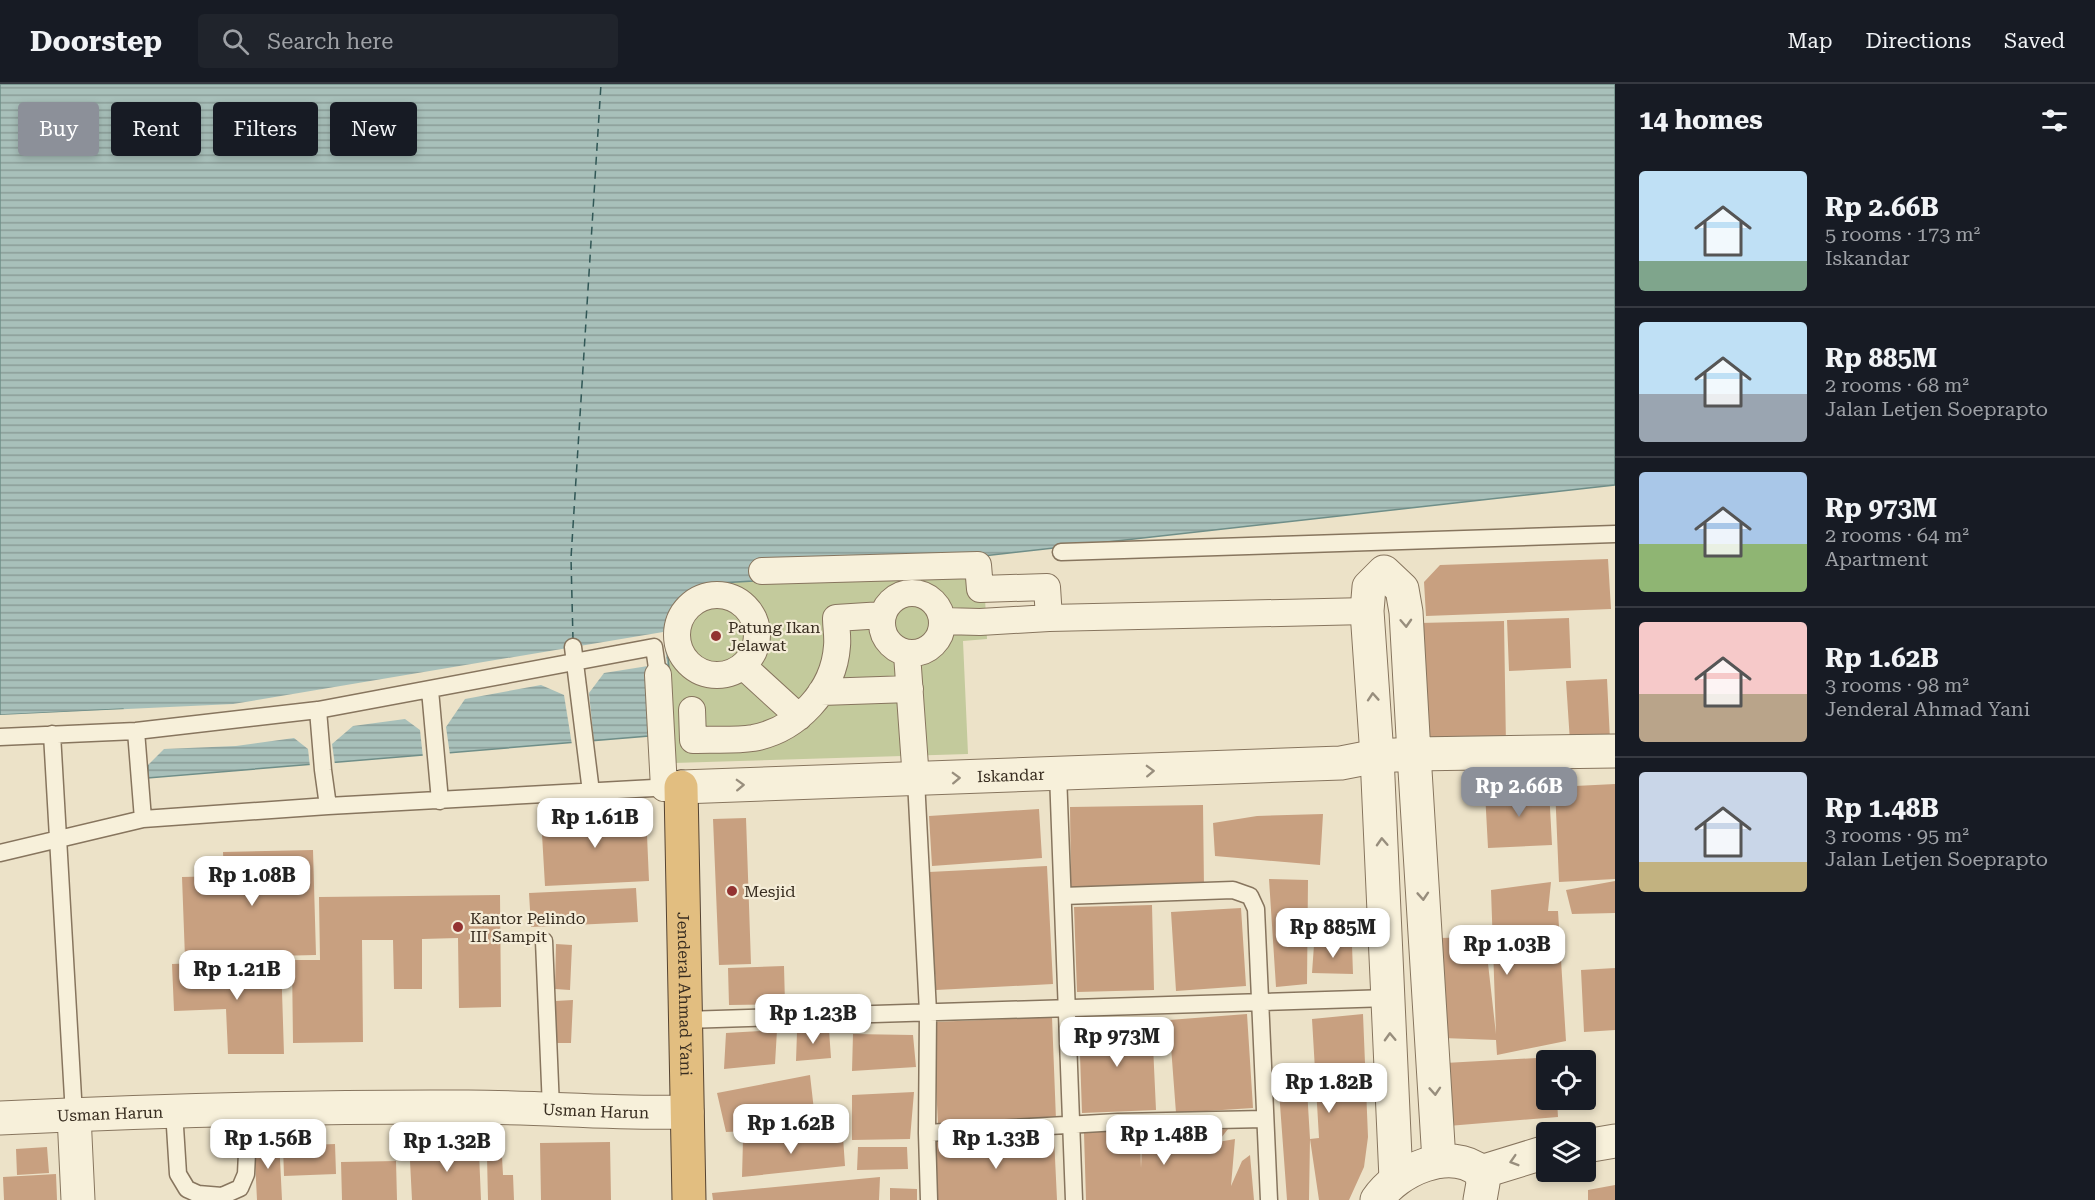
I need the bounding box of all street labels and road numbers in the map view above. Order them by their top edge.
street label: Iskandar [977,764,1045,786]
street label: Jenderal Ahmad Yani [674,912,696,1076]
street label: Usman Harun [542,1099,649,1122]
street label: Usman Harun [56,1102,164,1125]

